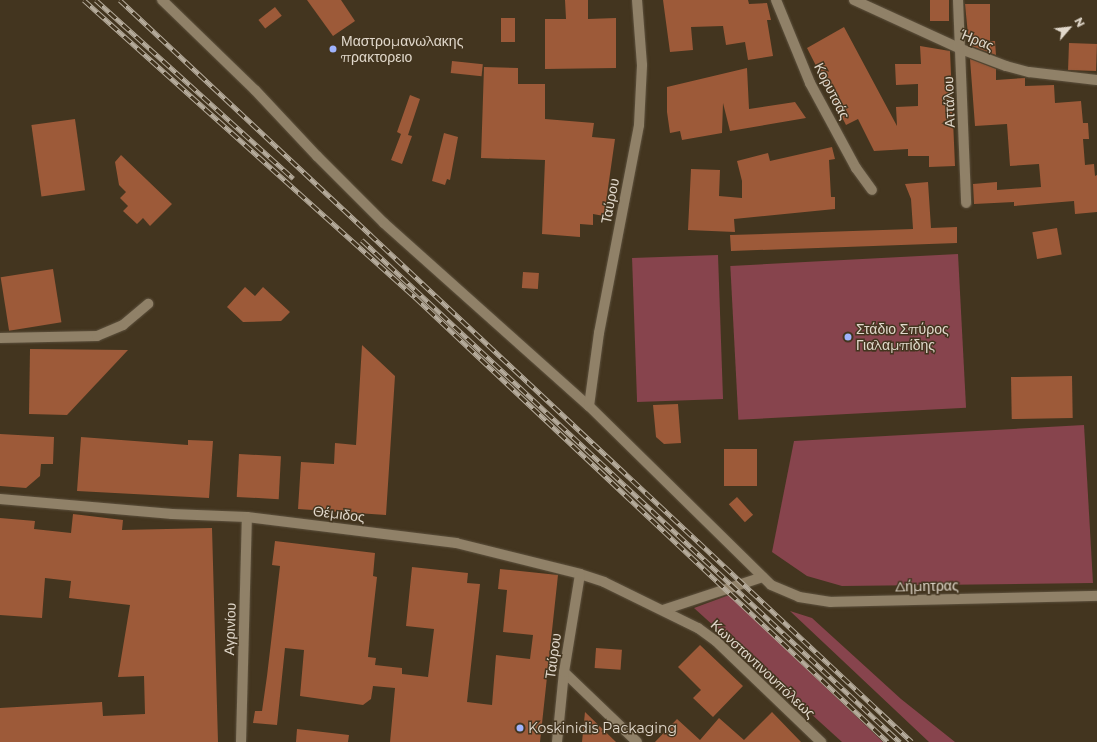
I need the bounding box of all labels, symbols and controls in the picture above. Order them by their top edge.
north arrow [1049,8,1089,48]
text: N [1071,15,1088,30]
street label: Ήρας [958,26,996,54]
place label: Μαστρομανωλακης πρακτορειο [341,33,463,66]
marker: Μαστρομανωλακης πρακτορειο [328,44,338,54]
street label: Κορυτσάς [811,60,853,122]
street label: Αττάλου [940,76,958,128]
street label: Ταύρου [597,177,623,225]
place label: Στάδιο Σπύρος Γιαλαμπίδης [856,321,949,354]
marker: Στάδιο Σπύρος Γιαλαμπίδης [843,332,853,342]
street label: Θέμιδος [312,502,366,526]
street label: Δήμητρας [895,577,959,595]
street label: Αγρινίου [221,602,239,656]
street label: Κωνσταντινουπόλεως [707,616,819,722]
street label: Ταύρου [541,632,565,680]
place label: Koskinidis Packaging [528,720,677,736]
marker: Koskinidis Packaging [515,723,525,733]

